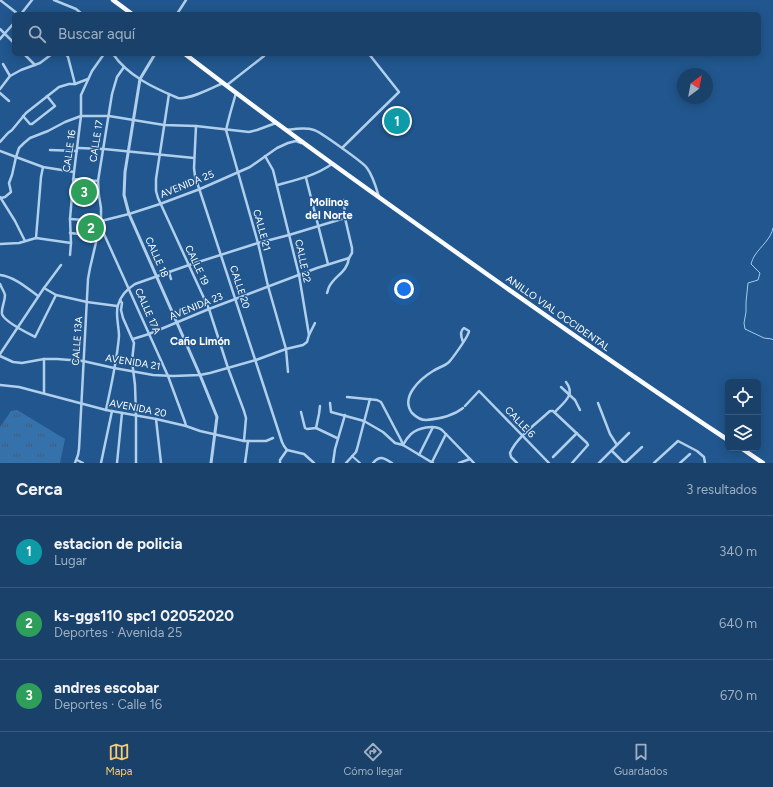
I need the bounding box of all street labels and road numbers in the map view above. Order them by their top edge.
street label: CALLE 17 [86,118,106,163]
street label: CALLE 16 [60,129,78,173]
street label: AVENIDA 25 [158,167,216,201]
street label: CALLE 21 [250,208,274,252]
street label: CALLE 18 [142,235,172,279]
street label: CALLE 22 [292,238,314,284]
street label: CALLE 19 [182,243,212,287]
street label: CALLE 20 [227,264,253,310]
street label: ANILLO VIAL OCCIDENTAL [503,272,613,354]
street label: CALLE 17A [132,286,164,336]
street label: AVENIDA 23 [167,289,225,323]
street label: CALLE 13A [69,316,85,366]
street label: AVENIDA 21 [105,351,161,373]
street label: AVENIDA 20 [108,396,168,420]
street label: CALLE 6 [502,404,538,441]

